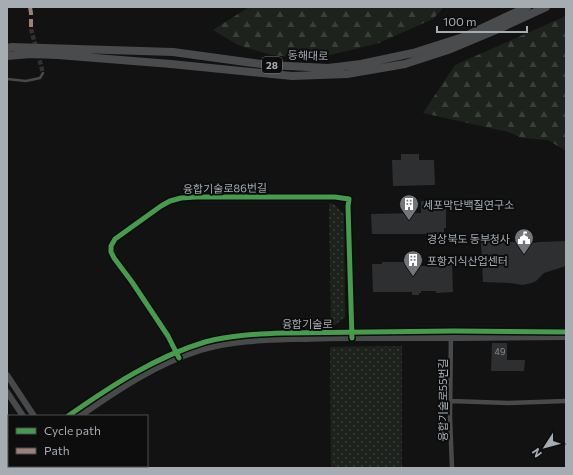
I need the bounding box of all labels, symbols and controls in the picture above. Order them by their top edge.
scale bar [437,8,527,34]
text: 100 m [443,14,477,28]
street label: 동해대로 [288,48,328,62]
road number: 28 [262,57,282,73]
street label: 융합기술로86번길 [183,181,267,195]
building icon: 세포막단백질연구소 [398,193,420,221]
place label: 세포막단백질연구소 [423,198,514,211]
public building icon: 경상북도 동부청사 [513,227,535,255]
place label: 경상북도 동부청사 [427,232,510,245]
building icon: 포항지식산업센터 [402,249,424,277]
place label: 포항지식산업센터 [427,254,508,267]
street label: 융합기술로 [282,317,332,330]
house number: 49 [495,346,505,357]
street label: 융합기술로55번길 [436,358,449,442]
legend [8,415,148,467]
text: Cycle path [44,423,101,437]
north arrow [525,427,565,467]
text: Path [44,443,70,457]
text: N [529,446,544,460]

